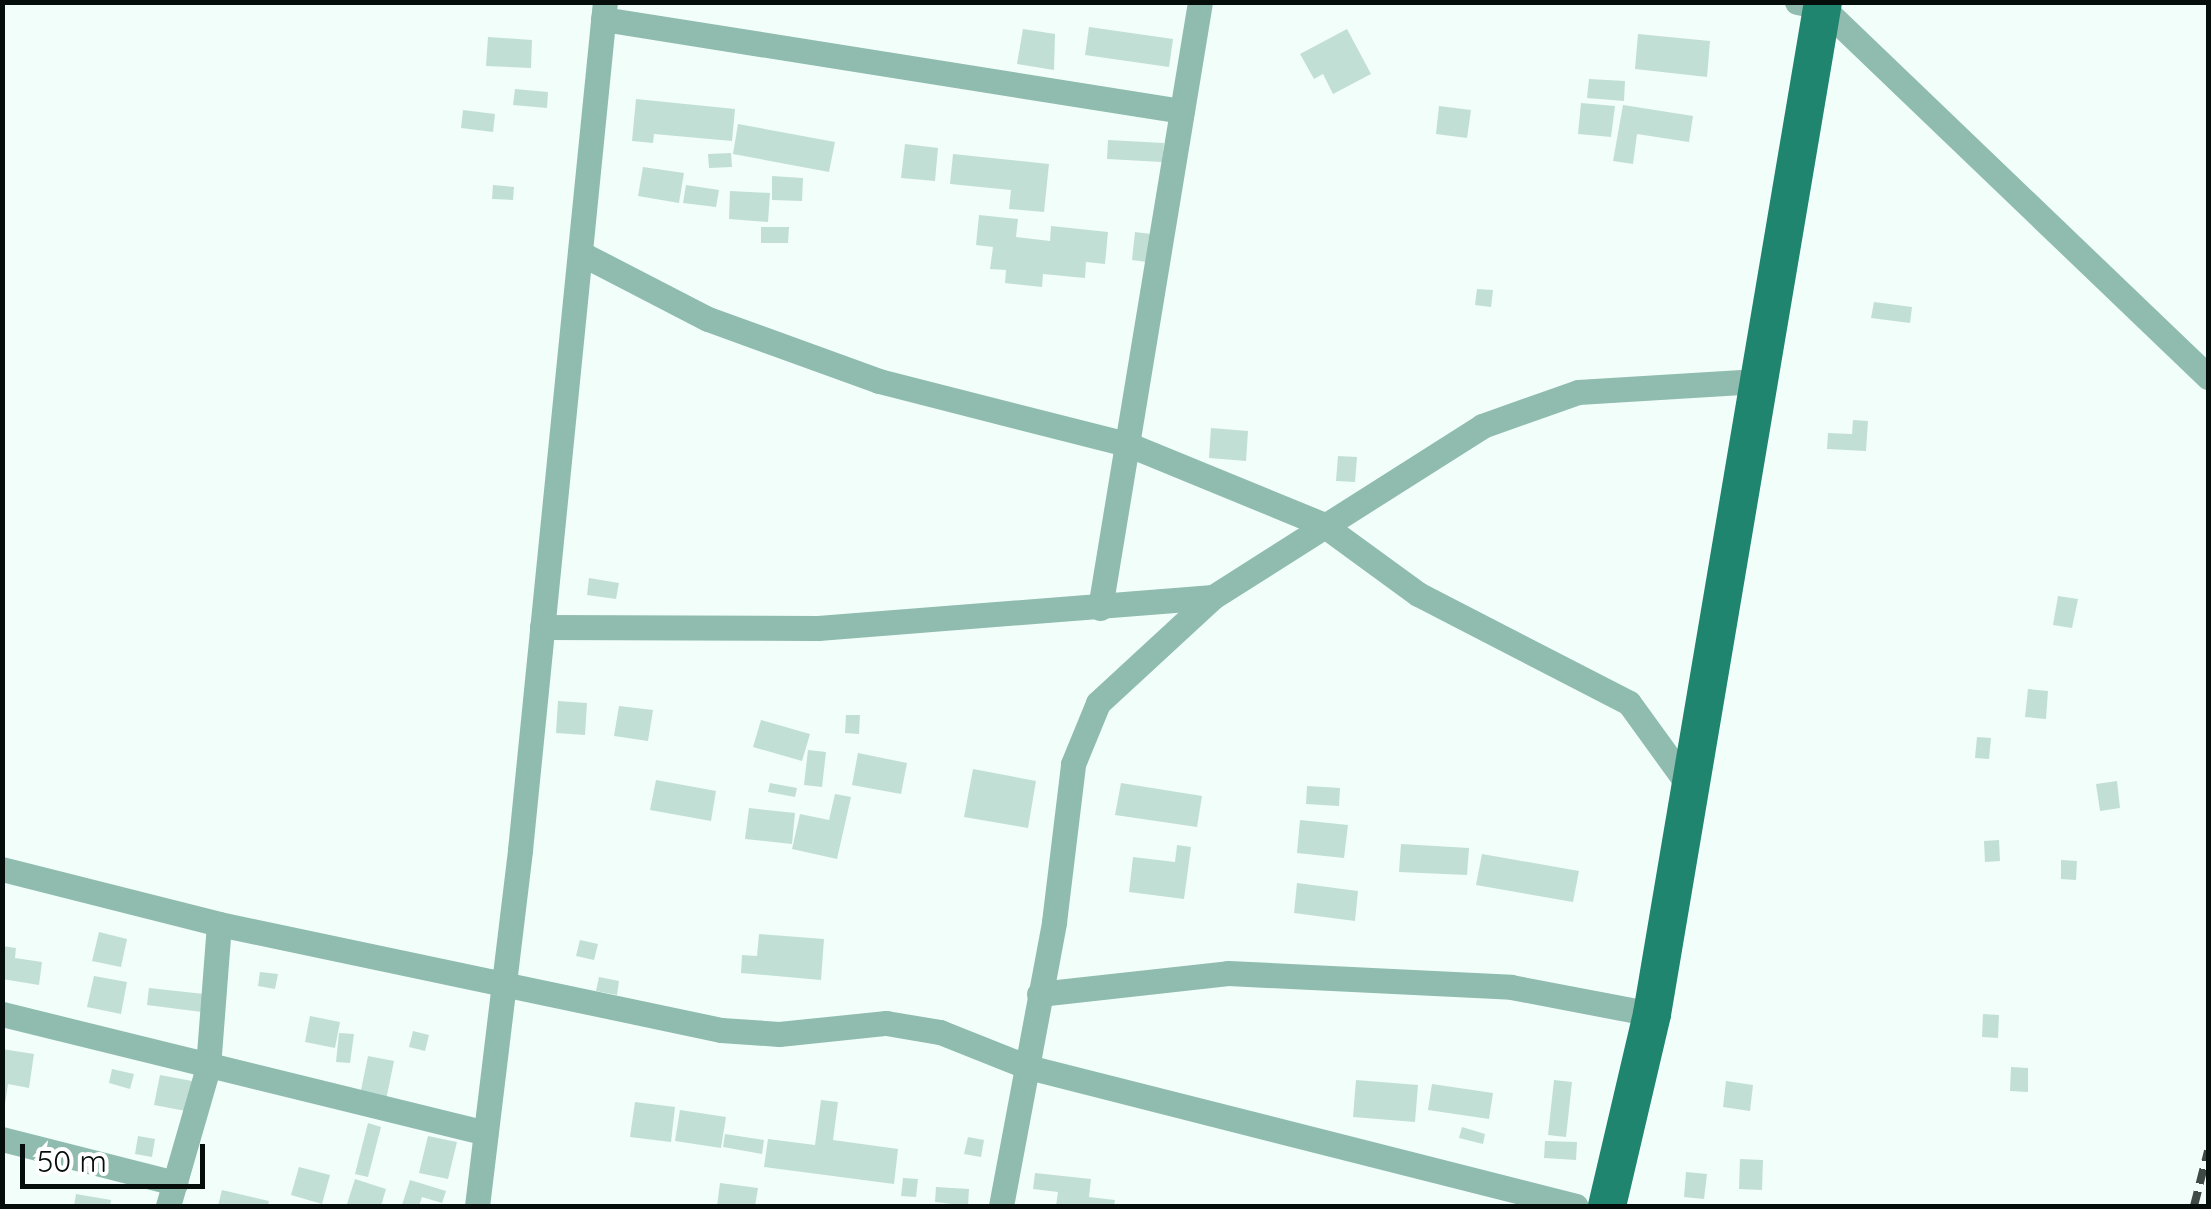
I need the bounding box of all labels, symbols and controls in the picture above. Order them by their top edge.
scale bar [25,1124,210,1186]
text: 50 m [37,1142,107,1180]

